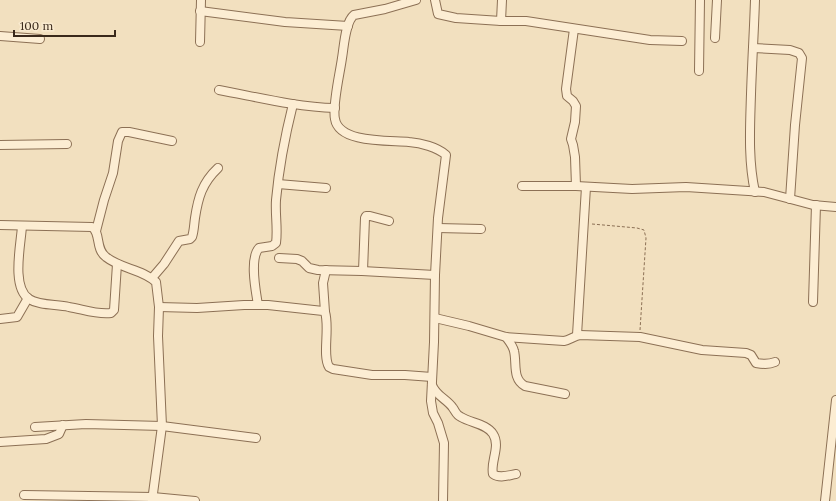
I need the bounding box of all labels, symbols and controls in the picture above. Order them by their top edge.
scale bar [14,12,115,38]
text: 100 m [20,18,53,33]

